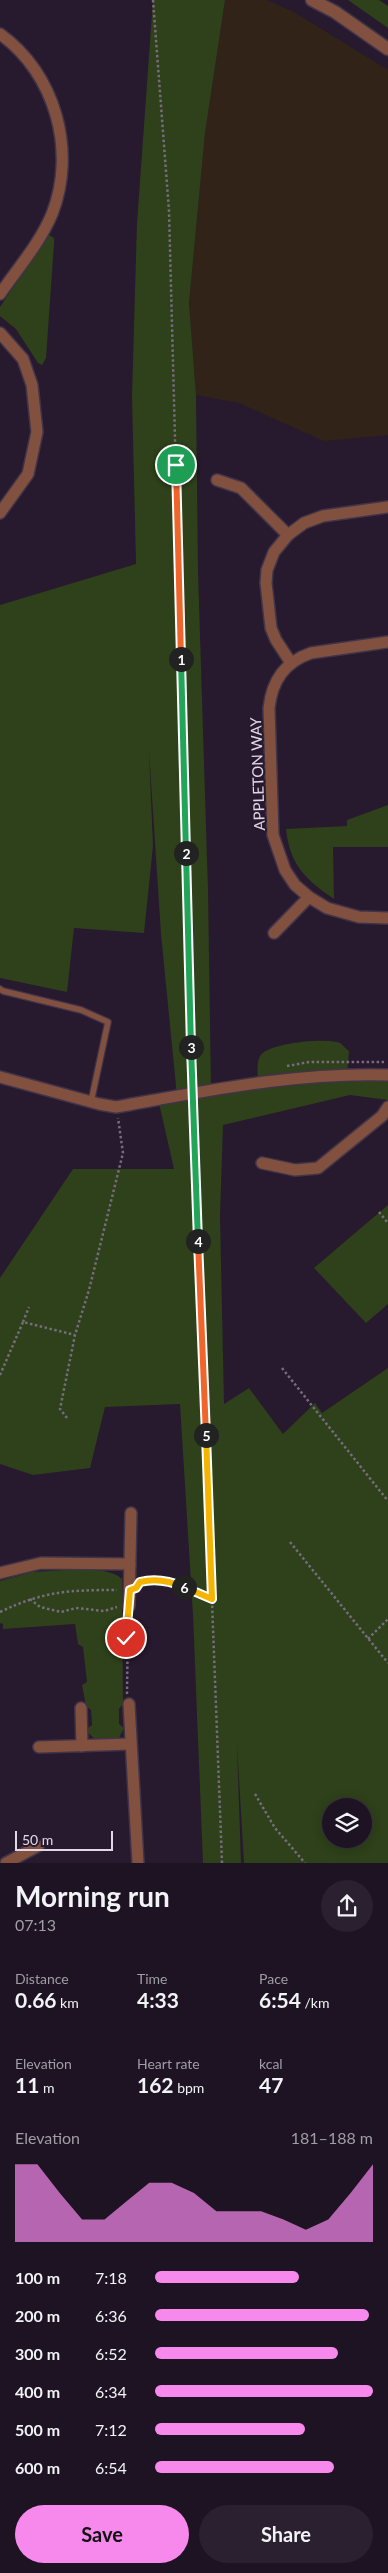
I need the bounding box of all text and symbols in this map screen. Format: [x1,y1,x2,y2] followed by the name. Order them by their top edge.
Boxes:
[155,444,197,486] pin
[162,451,190,479] icon: arrive
[168,646,194,672] pin: 1
[177,651,186,668] text: 1
[246,716,268,831] street label: APPLETON WAY
[174,840,198,866] pin: 2
[182,845,191,862] text: 2
[178,1034,204,1060] pin: 3
[187,1039,196,1056] text: 3
[186,1228,210,1254] pin: 4
[194,1233,203,1250] text: 4
[194,1422,218,1448] pin: 5
[202,1427,211,1444] text: 5
[172,1574,196,1600] pin: 6
[180,1579,189,1596] text: 6
[105,1617,147,1659] pin
[112,1624,140,1652] icon: check
[322,1798,372,1848] map controls
[322,1798,372,1848] button: layers
[15,1828,112,1851] scale bar
[22,1831,53,1848] text: 50 m
[15,1879,170,1913] text: Morning run
[321,1880,373,1932] button: share
[15,1915,56,1934] text: 07:13
[15,1970,69,1987] text: Distance
[137,1970,168,1987] text: Time
[259,1970,288,1987] text: Pace
[15,1987,57,2012] text: 0.66
[137,1987,179,2012] text: 4:33
[259,1987,301,2012] text: 6:54
[57,1994,79,2011] text: km
[301,1994,330,2011] text: /km
[15,2055,72,2072] text: Elevation
[137,2055,200,2072] text: Heart rate
[259,2055,283,2072] text: kcal
[15,2072,39,2097] text: 11
[137,2072,174,2097] text: 162
[259,2072,283,2097] text: 47
[39,2079,54,2096] text: m
[174,2079,204,2096] text: bpm
[15,2128,80,2147] text: Elevation
[291,2128,373,2147] text: 181–188 m
[15,2268,60,2287] text: 100 m
[95,2268,127,2287] text: 7:18
[15,2306,60,2325] text: 200 m
[95,2306,127,2325] text: 6:36
[15,2344,60,2363] text: 300 m
[95,2344,127,2363] text: 6:52
[15,2382,60,2401] text: 400 m
[95,2382,127,2401] text: 6:34
[15,2420,60,2439] text: 500 m
[95,2420,127,2439] text: 7:12
[15,2458,60,2477] text: 600 m
[95,2458,127,2477] text: 6:54
[15,2505,189,2563] button: Save
[199,2505,373,2563] button: Share

